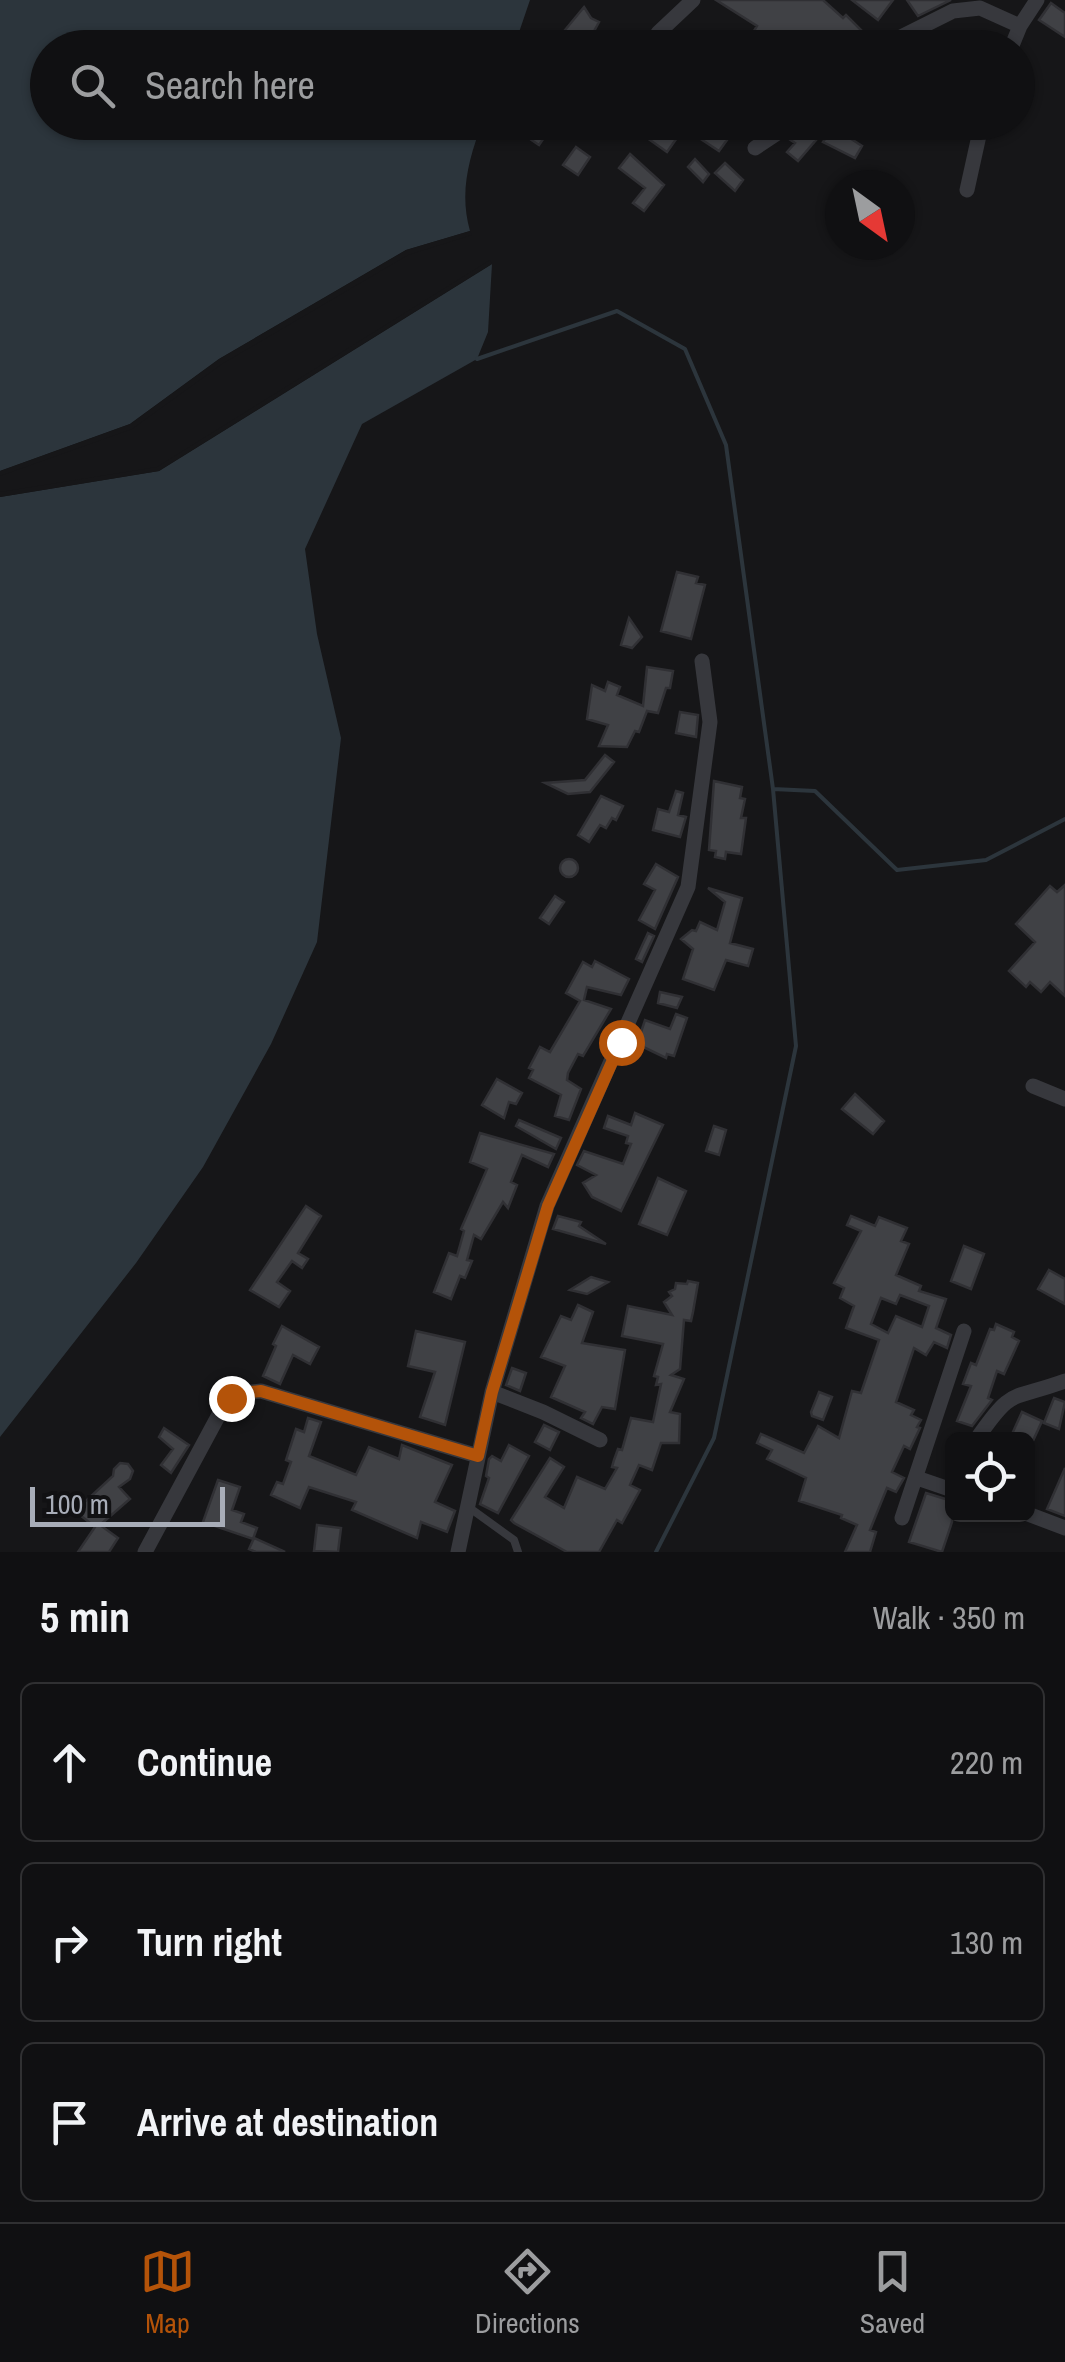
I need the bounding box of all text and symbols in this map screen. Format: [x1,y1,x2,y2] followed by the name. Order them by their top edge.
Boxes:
[30,30,1035,140] search box
[65,58,120,113] icon: search
[145,60,315,111] text: Search here
[825,170,915,260] north arrow
[599,1020,645,1066] route start
[209,1376,255,1422] route end
[945,1432,1035,1522] map controls
[945,1432,1035,1522] button: locate
[30,1482,225,1526] scale bar
[45,1485,109,1523] text: 100 m
[40,1589,130,1645] text: 5 min
[873,1596,1025,1639] text: Walk · 350 m
[42,1735,97,1790] icon: ahead
[137,1737,272,1788] text: Continue
[950,1741,1023,1784] text: 220 m
[42,1915,97,1970] icon: right
[137,1917,282,1968] text: Turn right
[950,1921,1023,1964] text: 130 m
[42,2095,97,2150] icon: arrive
[137,2097,438,2148] text: Arrive at destination
[140,2244,195,2342] tab: Map
[475,2244,580,2342] tab: Directions
[860,2244,925,2342] tab: Saved

